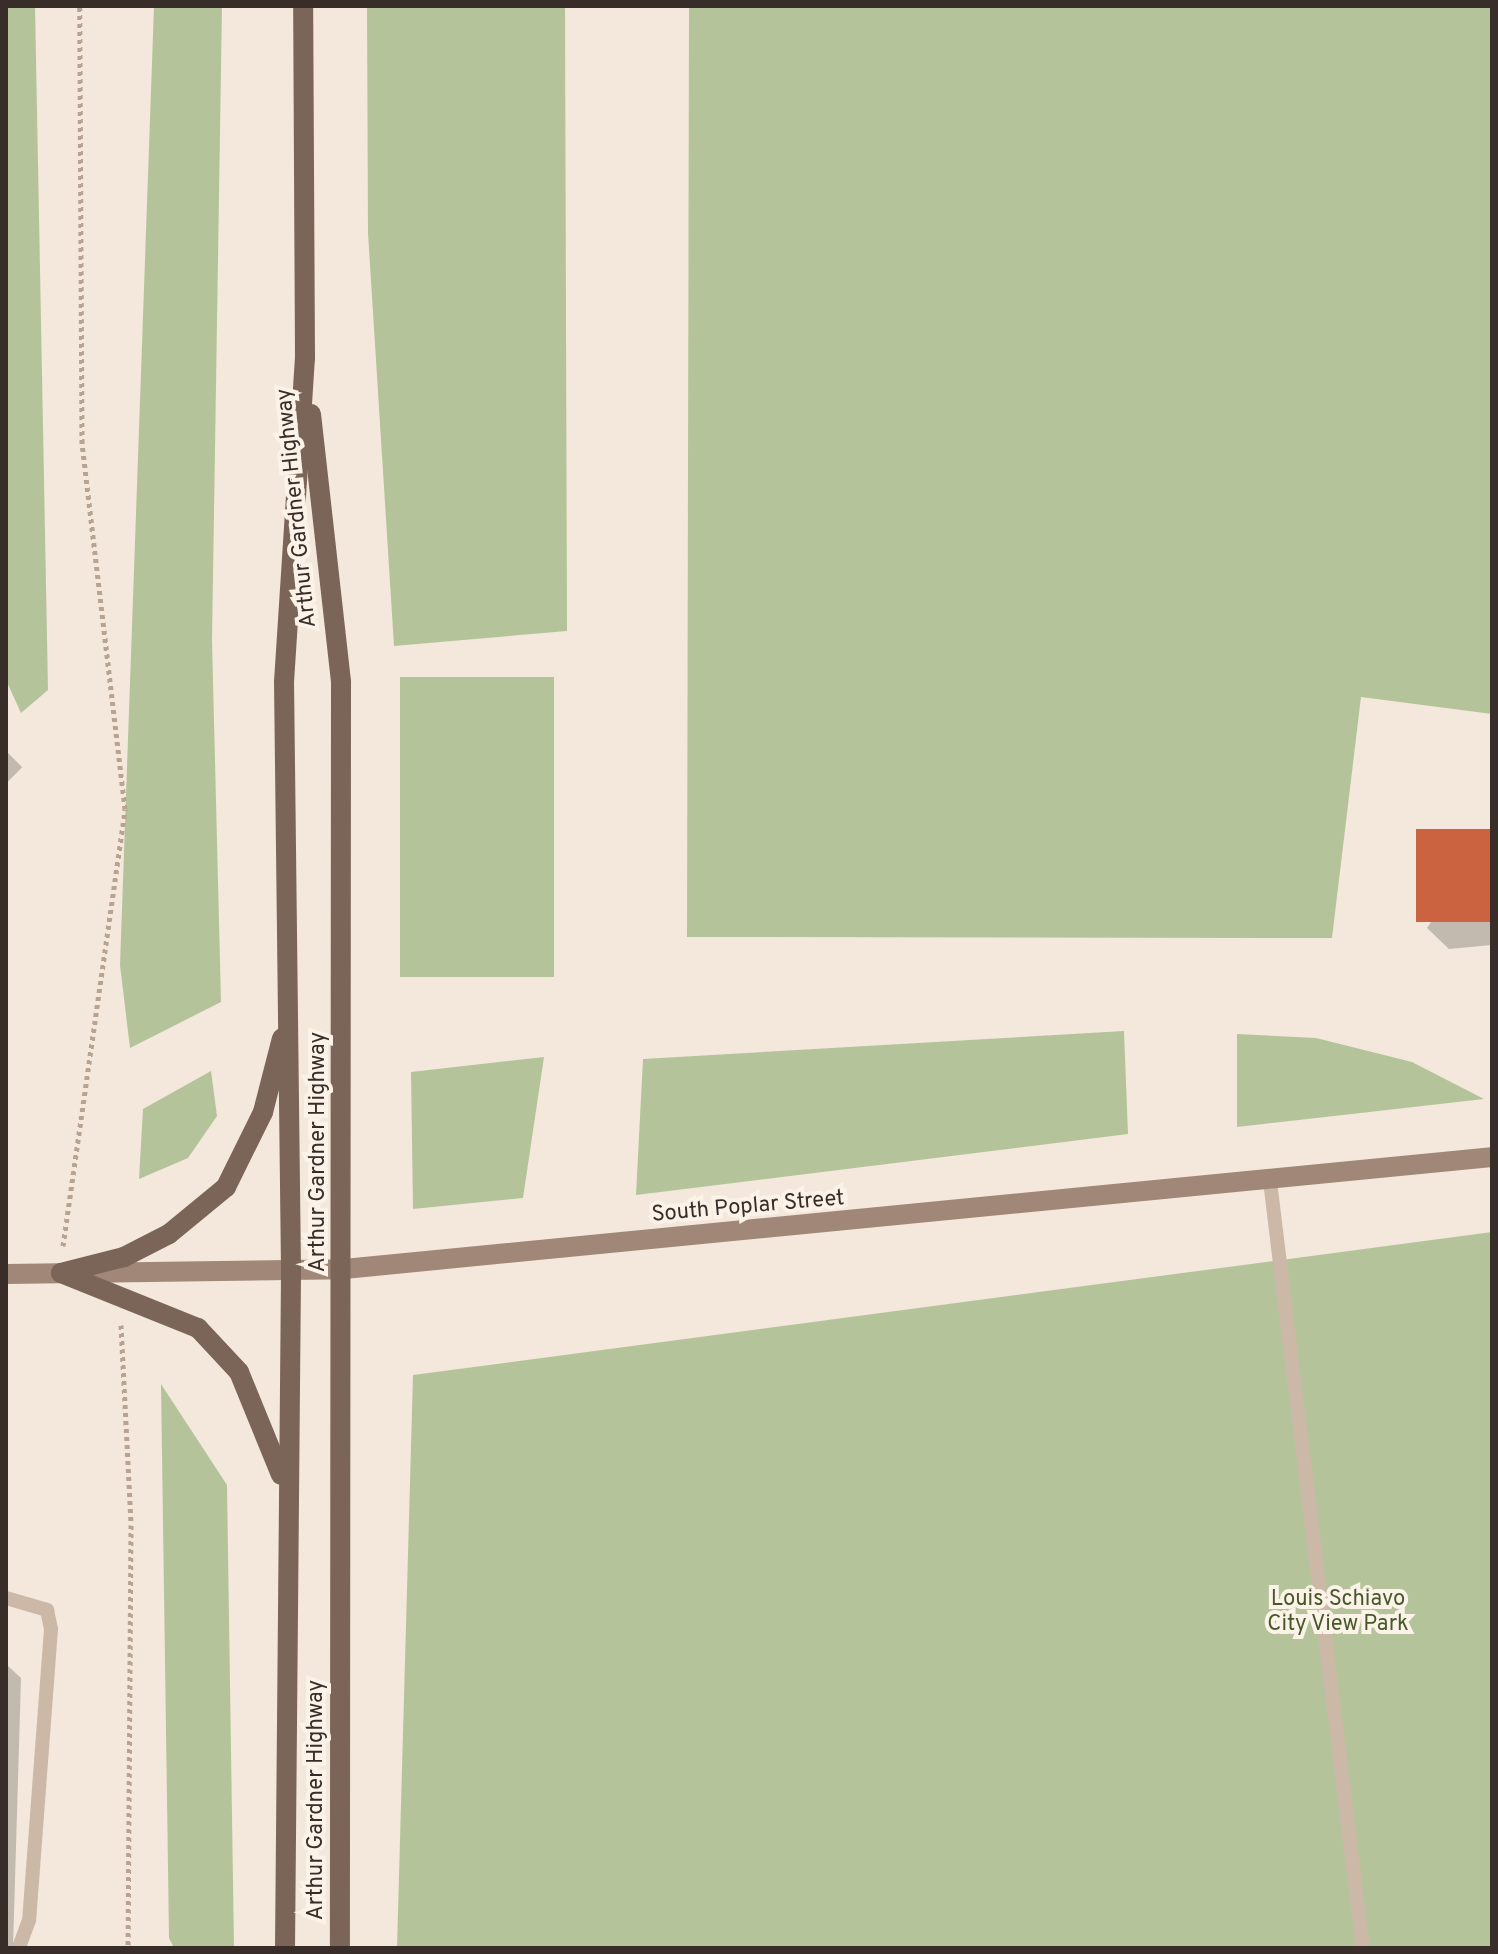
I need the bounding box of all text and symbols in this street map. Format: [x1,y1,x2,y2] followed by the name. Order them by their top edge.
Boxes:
[271,387,323,629] street label: Arthur Gardner Highway
[306,1032,332,1272] street label: Arthur Gardner Highway
[651,1185,845,1229] street label: South Poplar Street
[1267,1586,1409,1638] park label: Louis Schiavo City View Park
[304,1680,330,1920] street label: Arthur Gardner Highway

